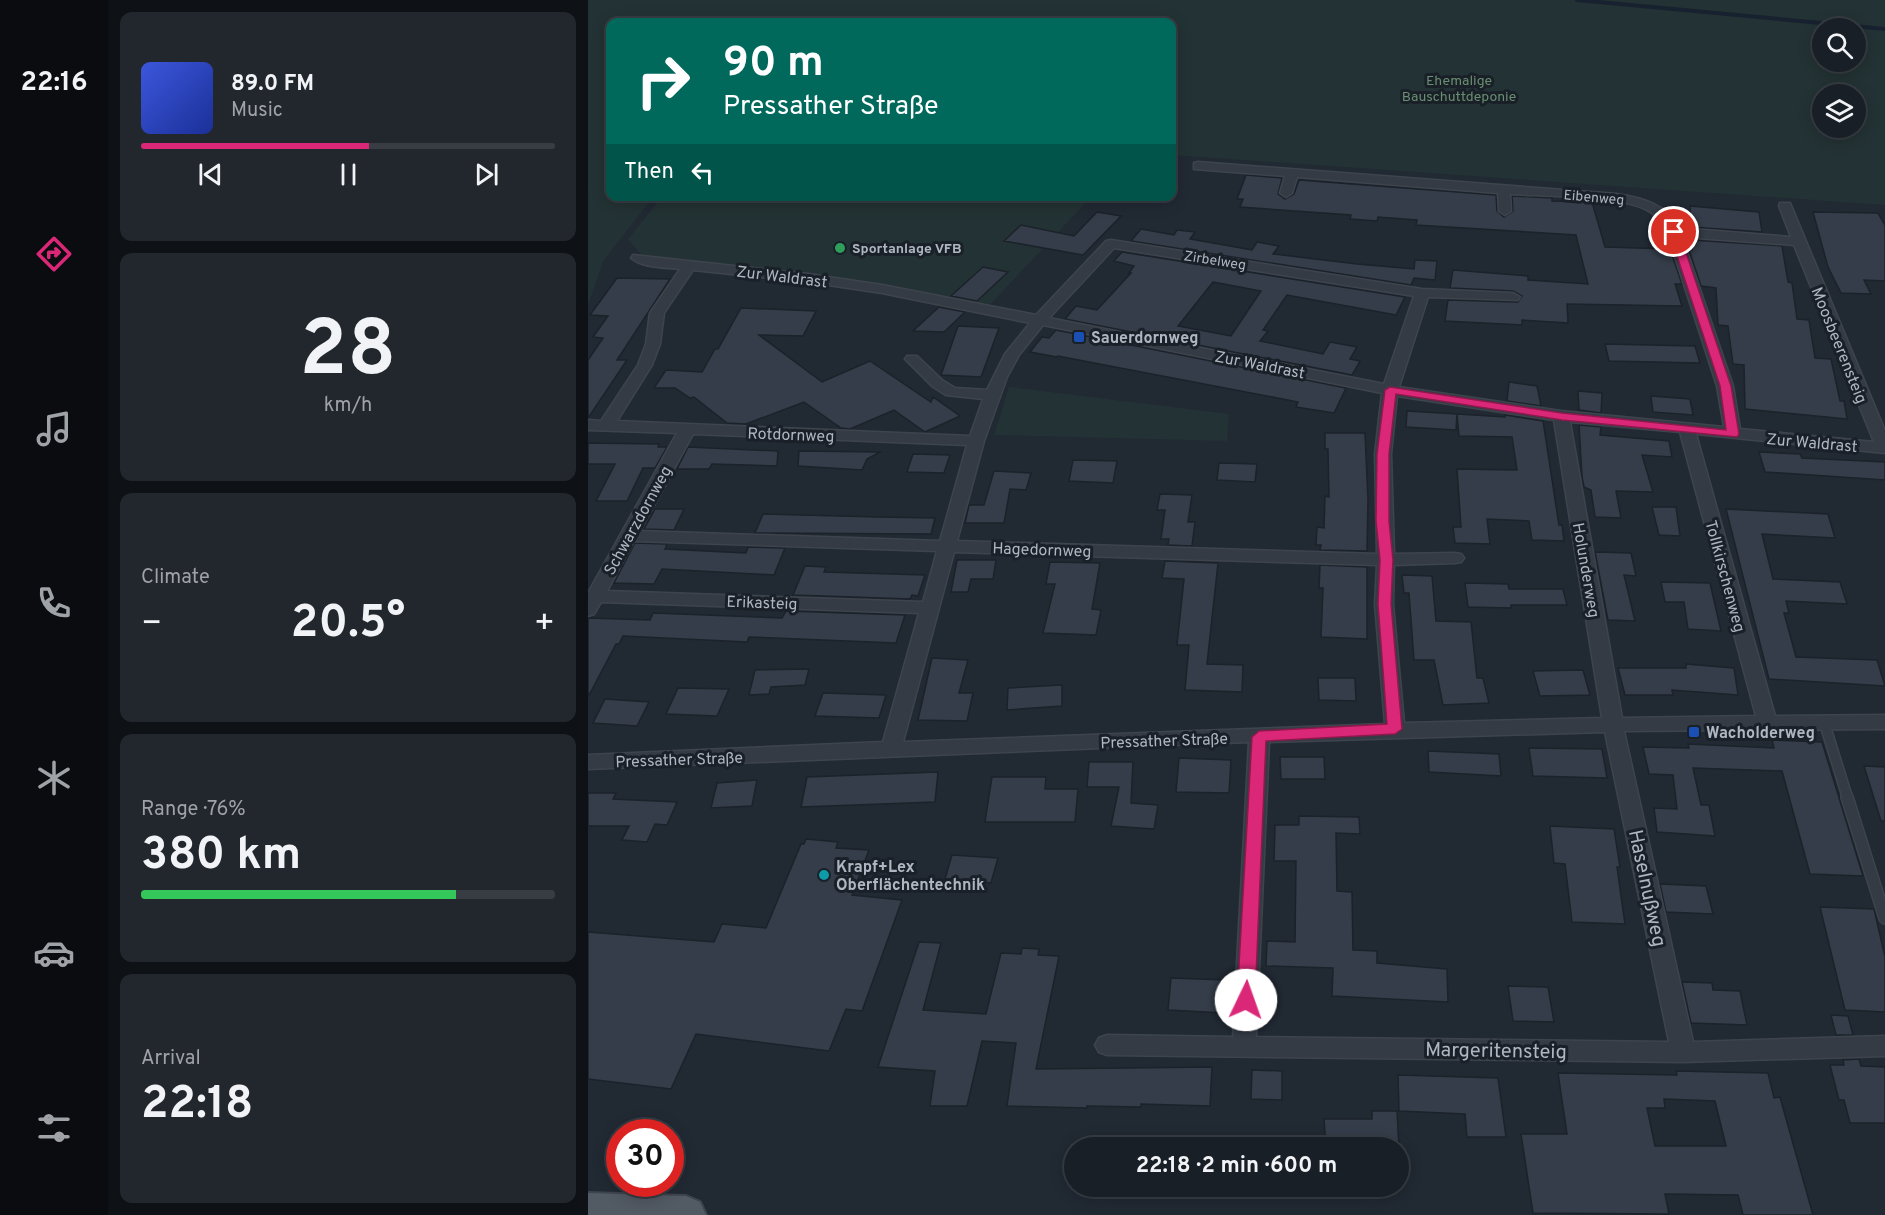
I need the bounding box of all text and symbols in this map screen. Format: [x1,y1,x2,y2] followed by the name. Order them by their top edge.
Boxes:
[1812,18,1866,138] map controls
[1812,18,1866,72] button: search
[723,38,824,91] text: 90 m
[624,42,702,120] icon: right
[21,66,87,100] text: 22:16
[231,71,314,98] text: 89.0 FM
[1402,73,1516,106] park label: Ehemalige Bauschuttdeponie
[1812,84,1866,138] button: layers
[723,90,939,124] text: Pressather Straße
[231,98,283,124] text: Music
[686,156,719,189] icon: left
[194,158,227,191] icon: previous
[332,158,365,191] icon: pause
[470,158,503,191] icon: next
[624,159,674,186] text: Then
[1563,187,1625,210] street label: Eibenweg
[1648,206,1699,257] pin
[1657,215,1690,248] icon: arrive
[33,233,75,275] icon: directions
[833,241,847,255] marker: Sportanlage VFB
[852,241,962,258] place label: Sportanlage VFB
[1182,248,1247,275] street label: Zirbelweg
[735,262,828,293] street label: Zur Waldrast
[1806,285,1871,407] street label: Moosbeerensteig
[300,304,396,403] text: 28
[1091,329,1199,349] place label: Sauerdornweg
[1072,330,1086,344] marker: Sauerdornweg
[1213,347,1306,385] street label: Zur Waldrast
[324,393,372,419] text: km/h
[33,408,75,450] icon: music
[747,424,835,448] street label: Rotdornweg
[1765,430,1858,458] street label: Zur Waldrast
[600,463,677,579] street label: Schwarzdornweg
[1699,518,1749,635] street label: Tollkirschenweg
[1567,521,1603,619] street label: Holunderweg
[992,539,1092,563] street label: Hagedornweg
[141,565,210,591] text: Climate
[33,582,75,624] icon: phone
[726,593,798,615] street label: Erikasteig
[291,596,405,653] text: 20.5°
[141,604,162,646] text: −
[534,604,555,646] text: +
[1706,724,1815,744] place label: Wacholderweg
[1687,725,1701,739] marker: Wacholderweg
[1100,730,1228,754] street label: Pressather Straße
[615,749,743,773] street label: Pressather Straße
[33,757,75,799] icon: climate
[141,797,246,823] text: Range · 76%
[1621,827,1671,949] street label: Haselnußweg
[141,828,301,885] text: 380 km
[836,858,985,896] place label: Krapf+Lex Oberflächentechnik
[817,868,831,882] marker: Krapf+Lex Oberflächentechnik
[33,932,75,974] icon: car
[1214,968,1278,1032] position arrow
[1425,1038,1567,1066] street label: Margeritensteig
[141,1046,201,1072] text: Arrival
[141,1077,253,1134] text: 22:18
[33,1107,75,1149] icon: filters
[606,1119,684,1197] speed limit sign: 30
[1136,1153,1337,1180] text: 22:18 · 2 min · 600 m

